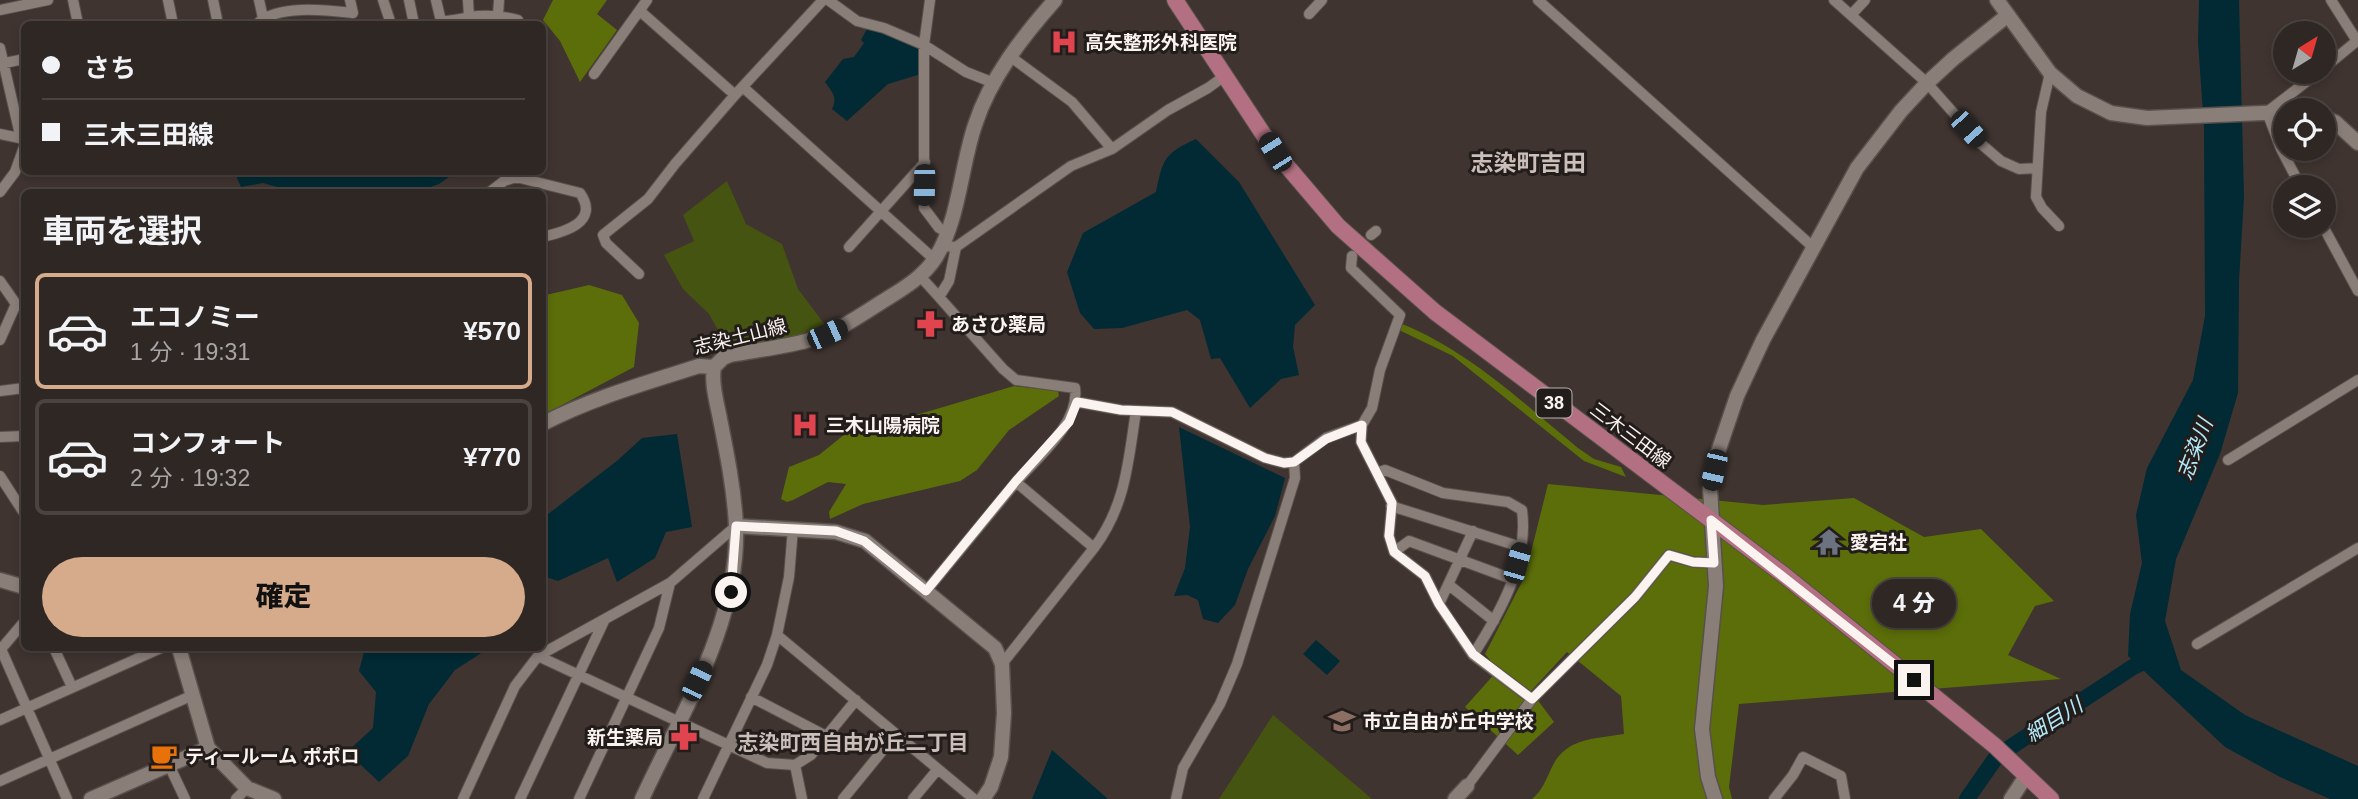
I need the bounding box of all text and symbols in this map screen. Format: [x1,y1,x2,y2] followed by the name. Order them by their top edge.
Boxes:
[2273,21,2336,84] north arrow
[2273,21,2336,238] map controls
[1049,27,1079,57] hospital icon: 高矢整形外科医院
[1085,32,1237,53] place label: 高矢整形外科医院
[84,53,136,83] text: さち
[2273,98,2336,161] button: locate
[1947,106,1990,152] car
[84,120,214,150] text: 三木三田線
[1255,129,1296,175] car
[1471,150,1586,176] district label: 志染町吉田
[914,164,935,206] car
[2273,175,2336,238] button: layers
[42,213,202,249] text: 車両を選択
[46,300,109,363] icon: car
[130,302,260,332] text: エコノミー
[915,309,945,339] pharmacy icon: あさひ薬局
[951,314,1046,335] place label: あさひ薬局
[691,315,789,358] street label: 志染土山線
[463,316,521,346] text: ¥570
[804,316,851,352] car
[130,339,250,365] text: 1 分 · 19:31
[1536,388,1572,418] road number: 38
[1586,398,1675,472] street label: 三木三田線
[790,410,820,440] hospital icon: 三木山陽病院
[2173,413,2217,482] water label: 志染川
[826,415,940,436] place label: 三木山陽病院
[46,426,109,489] icon: car
[130,428,285,458] text: コンフォート
[463,442,521,472] text: ¥770
[1700,447,1729,493] car
[130,465,250,491] text: 2 分 · 19:32
[1814,527,1844,557] temple icon: 愛宕社
[1850,532,1907,553] place label: 愛宕社
[1502,540,1533,586] car
[42,557,525,637] button: 確定
[715,576,747,608] route start
[1872,578,1956,628] callout: 4 分
[1893,590,1935,616] text: 4 分
[679,658,716,704] car
[1898,664,1930,696] route end
[2021,692,2088,746] water label: 細目川
[1327,706,1357,736] school or university icon: 市立自由が丘中学校
[1363,711,1534,732] place label: 市立自由が丘中学校
[669,722,699,752] pharmacy icon: 新生薬局
[587,727,663,748] place label: 新生薬局
[738,731,969,754] district label: 志染町西自由が丘二丁目
[149,741,179,771] cafe icon: ティールーム ポポロ
[185,746,360,767] place label: ティールーム ポポロ

